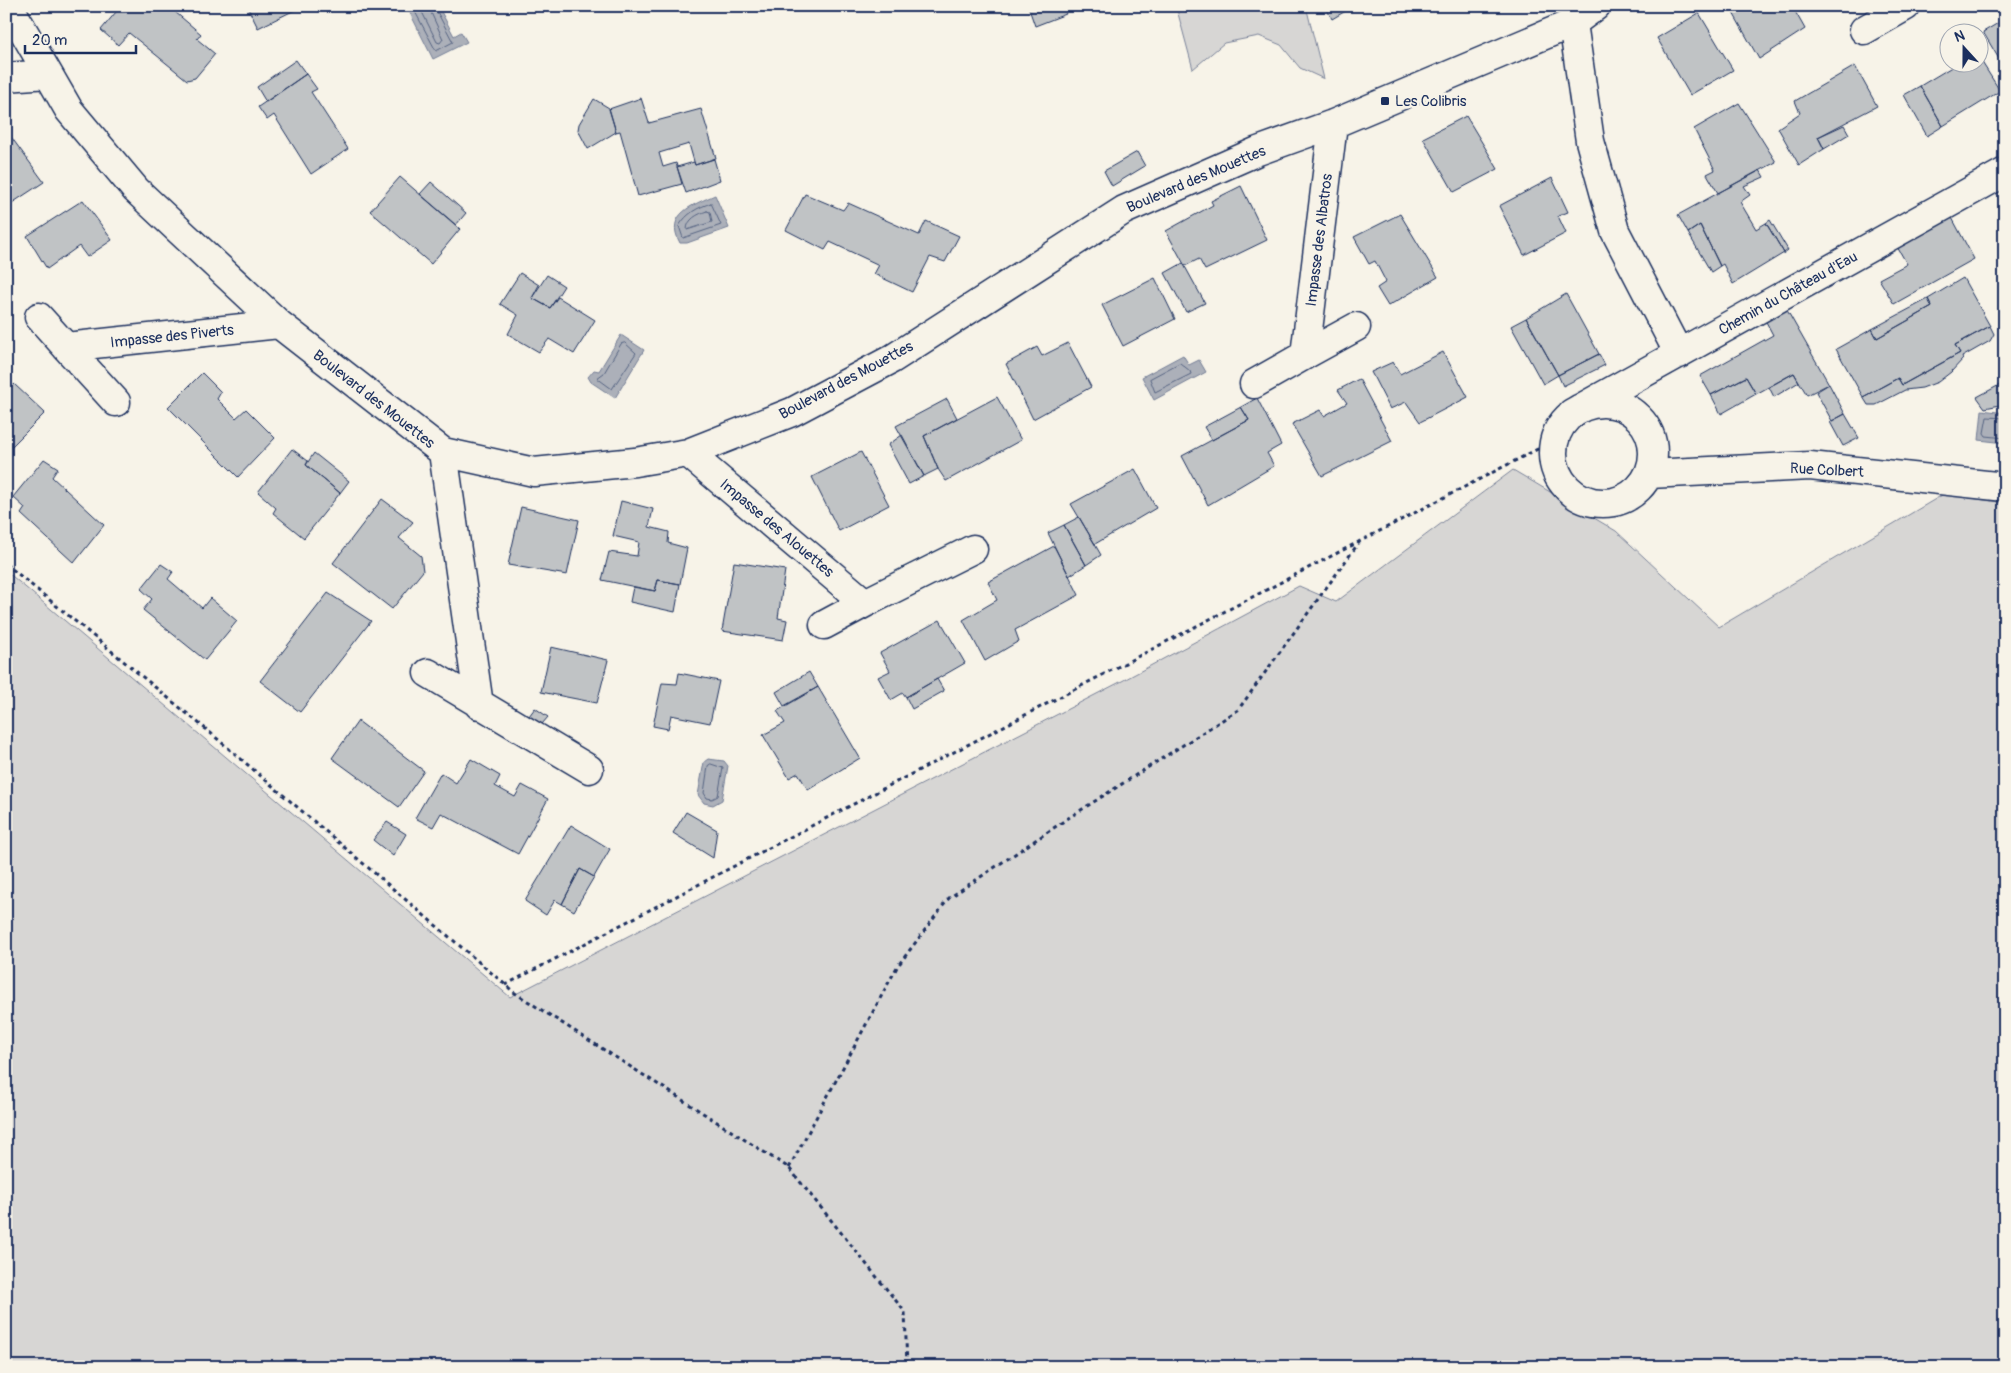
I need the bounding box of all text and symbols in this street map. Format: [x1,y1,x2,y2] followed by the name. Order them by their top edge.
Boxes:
[25,22,136,54] scale bar
[1938,22,1988,72] north arrow
[1952,27,1967,46] text: N
[32,31,67,50] text: 20 m
[1395,92,1467,111] place label: Les Colibris
[1379,95,1391,107] marker: Les Colibris
[1124,141,1269,217] street label: Boulevard des Mouettes
[1302,172,1337,308] street label: Impasse des Albatros
[1715,247,1861,340] street label: Chemin du Château d'Eau
[109,321,235,352] street label: Impasse des Piverts
[776,337,917,424] street label: Boulevard des Mouettes
[309,346,439,453] street label: Boulevard des Mouettes
[1790,459,1865,482] street label: Rue Colbert
[716,475,838,582] street label: Impasse des Alouettes

